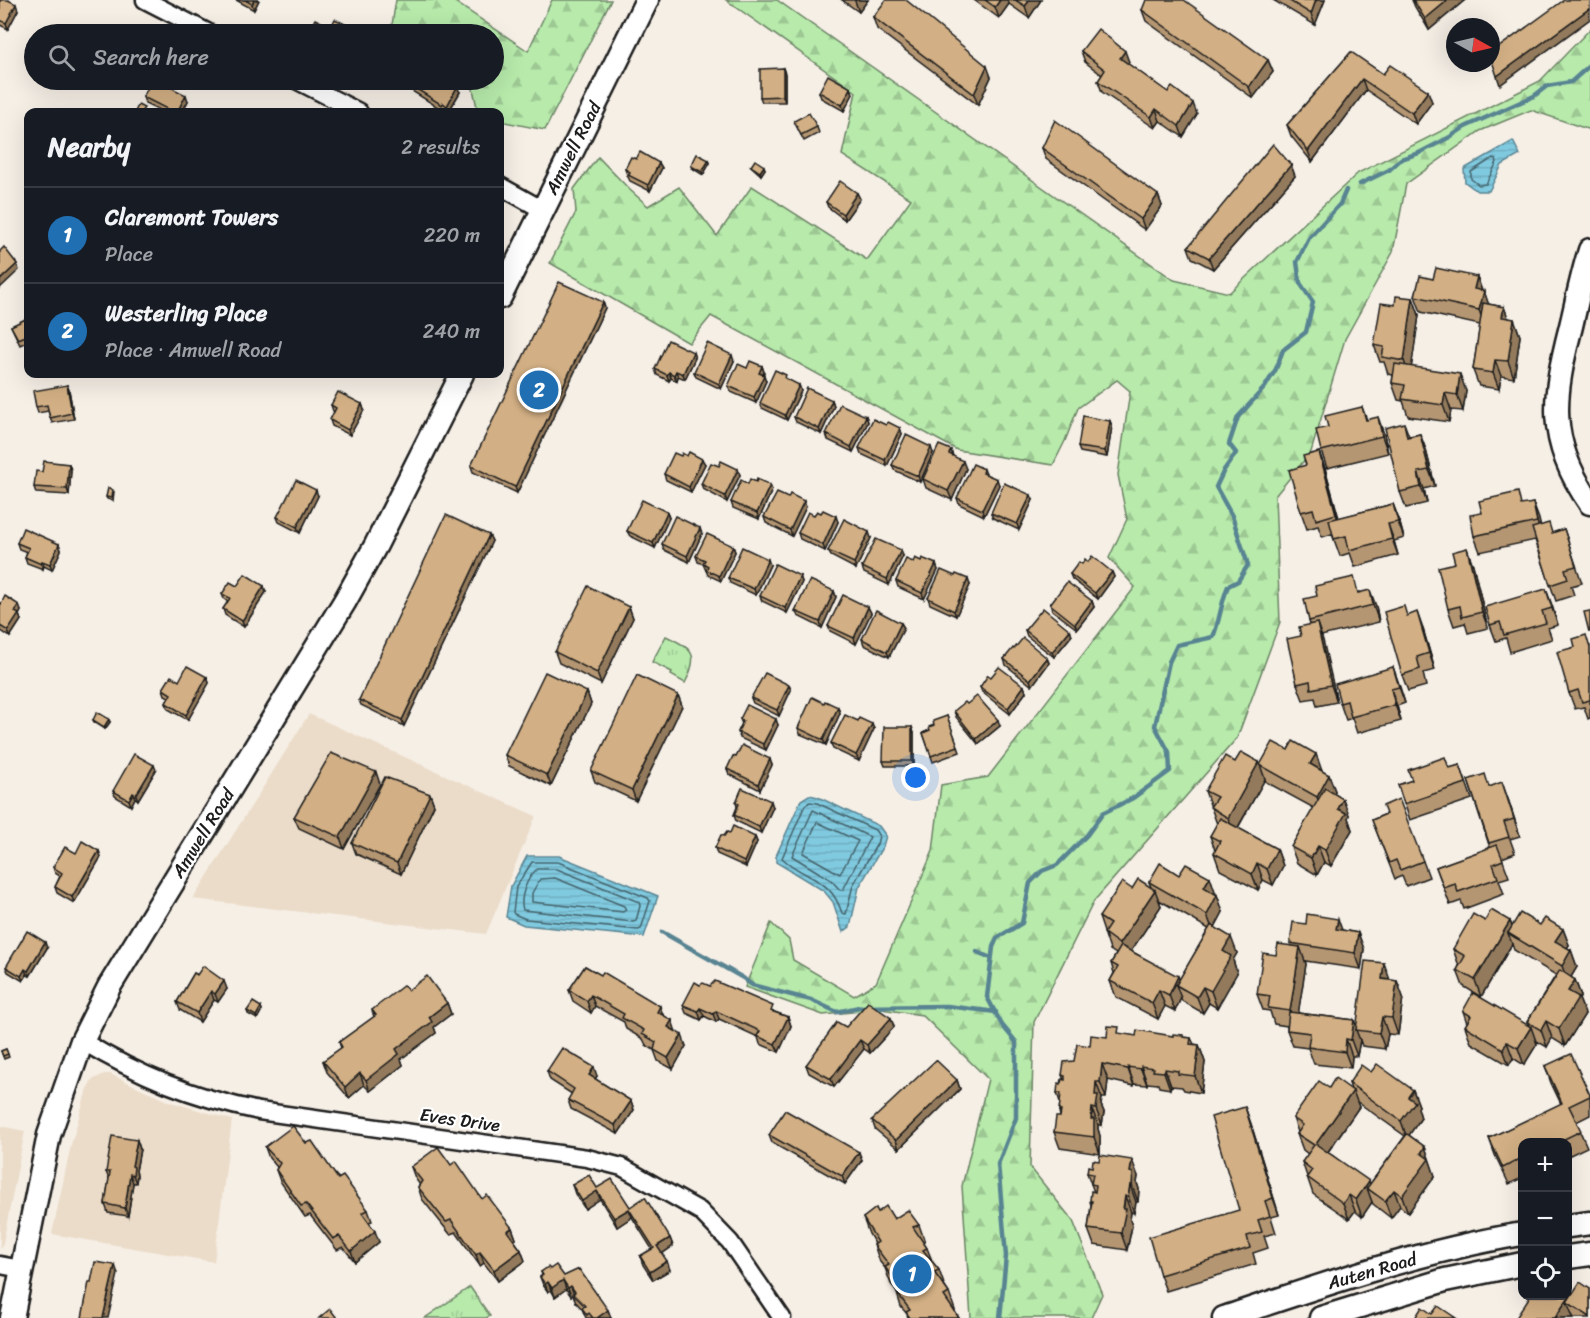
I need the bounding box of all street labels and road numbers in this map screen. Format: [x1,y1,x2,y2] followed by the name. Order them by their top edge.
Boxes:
[535,94,611,201] street label: Amwell Road
[162,780,244,885] street label: Amwell Road
[418,1099,503,1142] street label: Eves Drive
[1323,1243,1422,1299] street label: Auten Road

